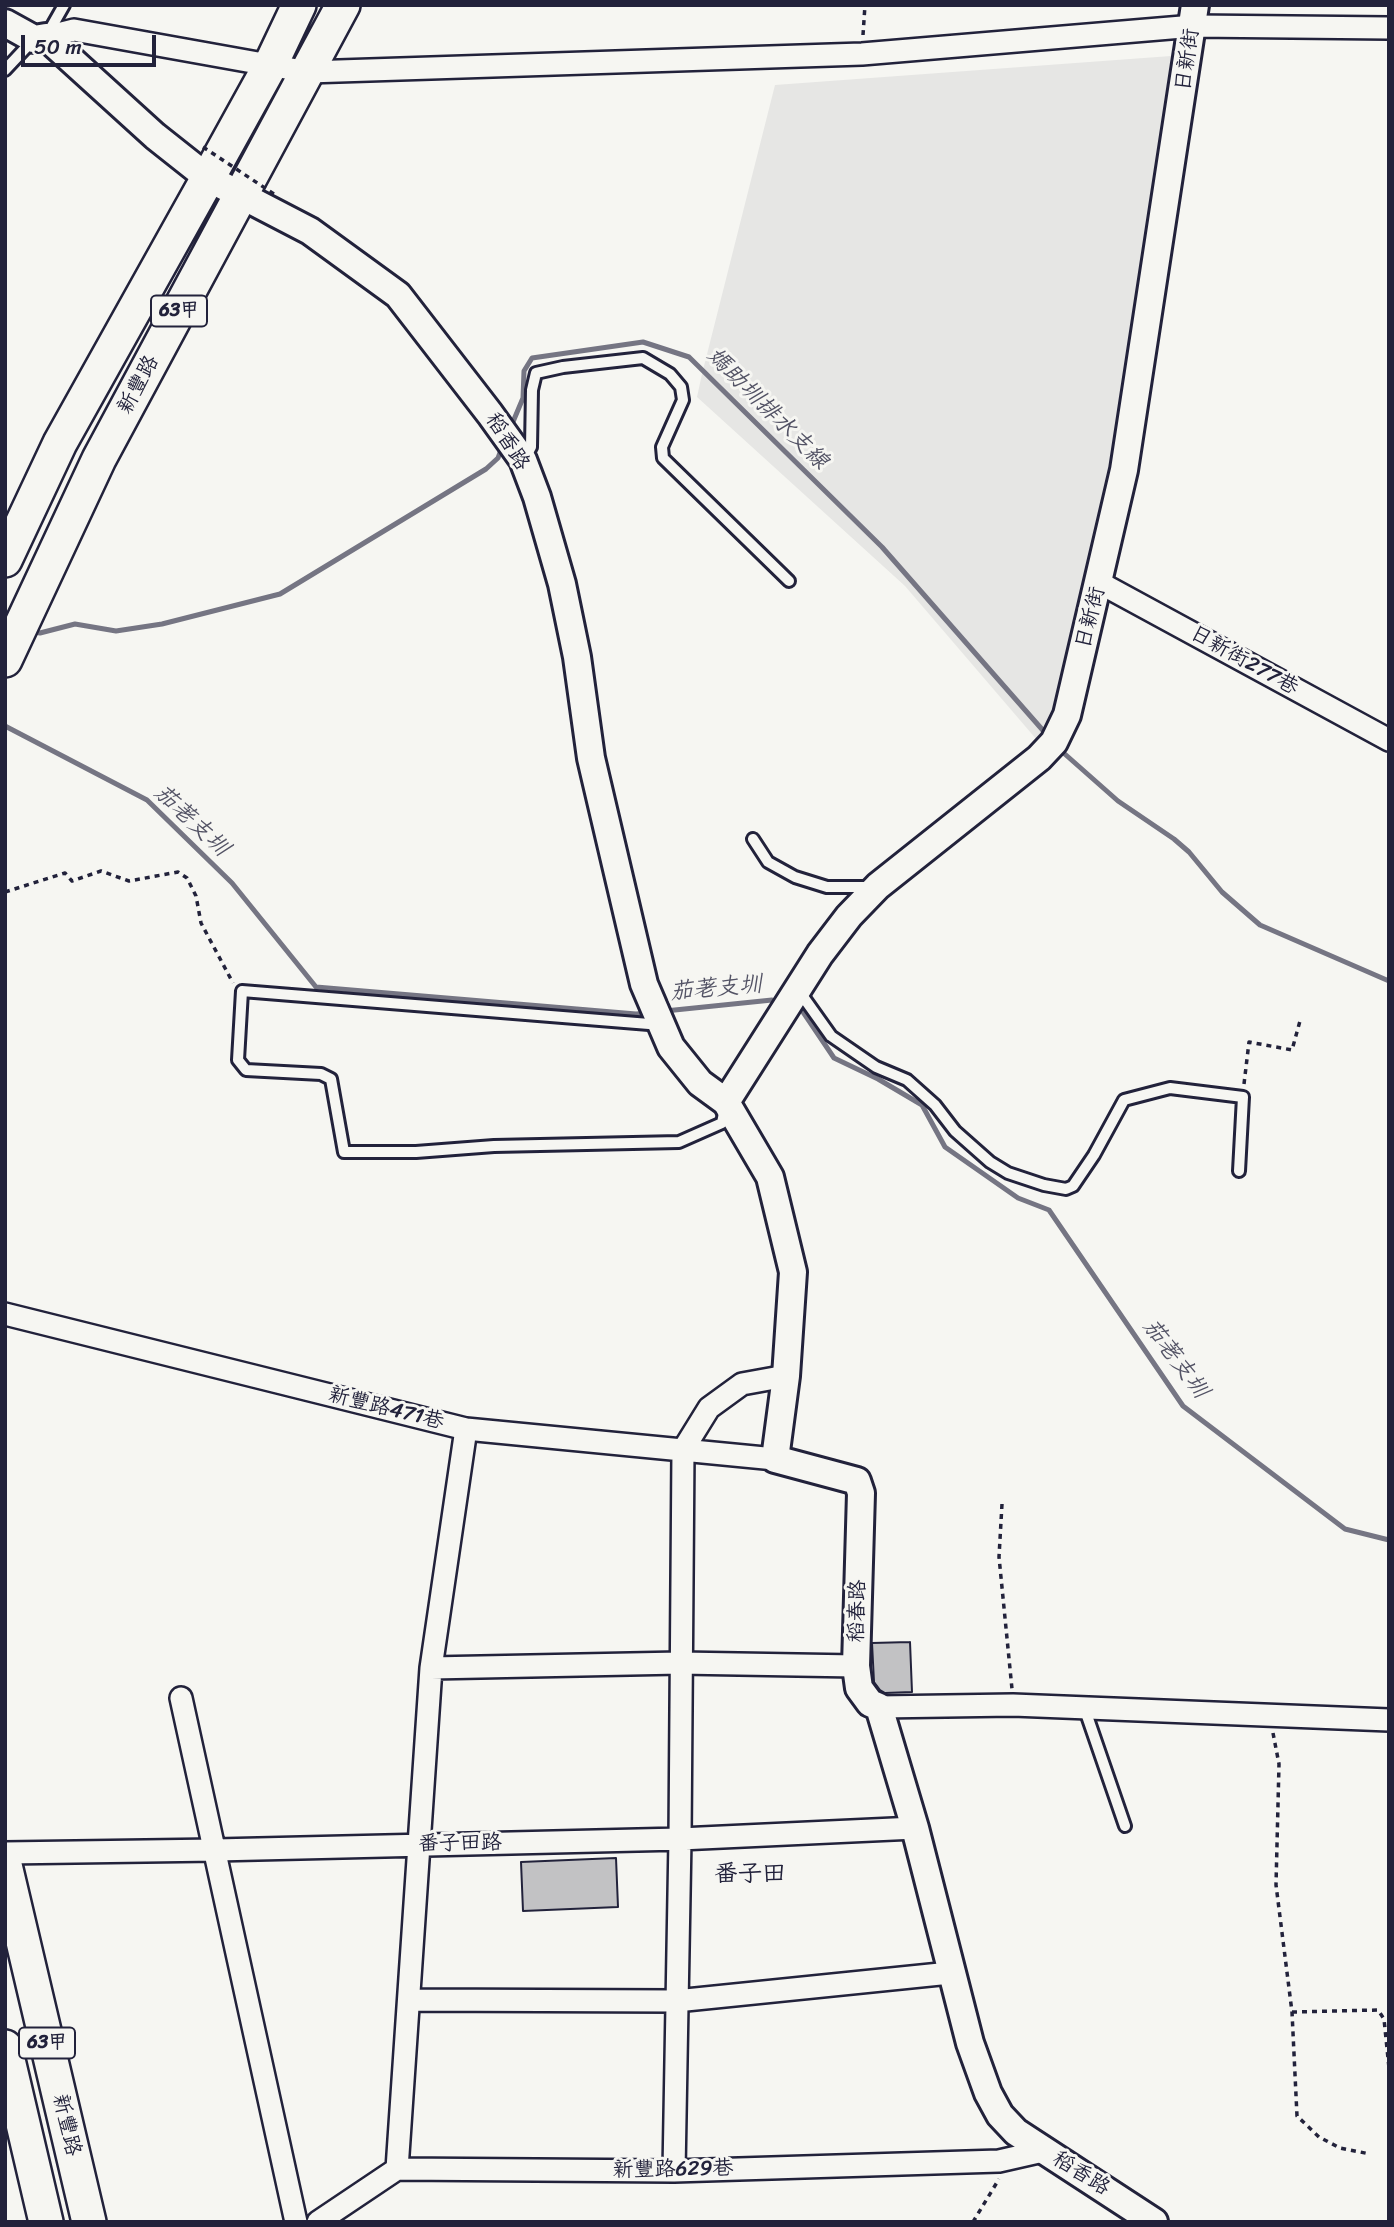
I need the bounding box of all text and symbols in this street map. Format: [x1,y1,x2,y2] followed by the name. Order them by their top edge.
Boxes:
[24,21,159,65] scale bar
[1171,27,1205,93] street label: 日新街
[34,28,82,66] text: 50 m
[151,296,207,326] road number: 63甲
[700,342,834,476] water label: 媽助圳排水支線
[113,351,165,419] street label: 新豐路
[480,409,534,475] street label: 稻香路
[1071,584,1111,652] street label: 日新街
[1185,621,1303,701] street label: 日新街277巷
[148,780,234,862] water label: 茄荖支圳
[669,971,763,1007] water label: 茄荖支圳
[1136,1314,1214,1404] water label: 茄荖支圳
[326,1382,446,1436] street label: 新豐路471巷
[844,1579,872,1643] street label: 稻春路
[418,1831,502,1857] street label: 番子田路
[714,1861,786,1889] district label: 番子田
[19,2027,75,2058] road number: 63甲
[47,2091,85,2159] street label: 新豐路
[1048,2147,1114,2201] street label: 稻香路
[612,2156,734,2184] street label: 新豐路629巷

